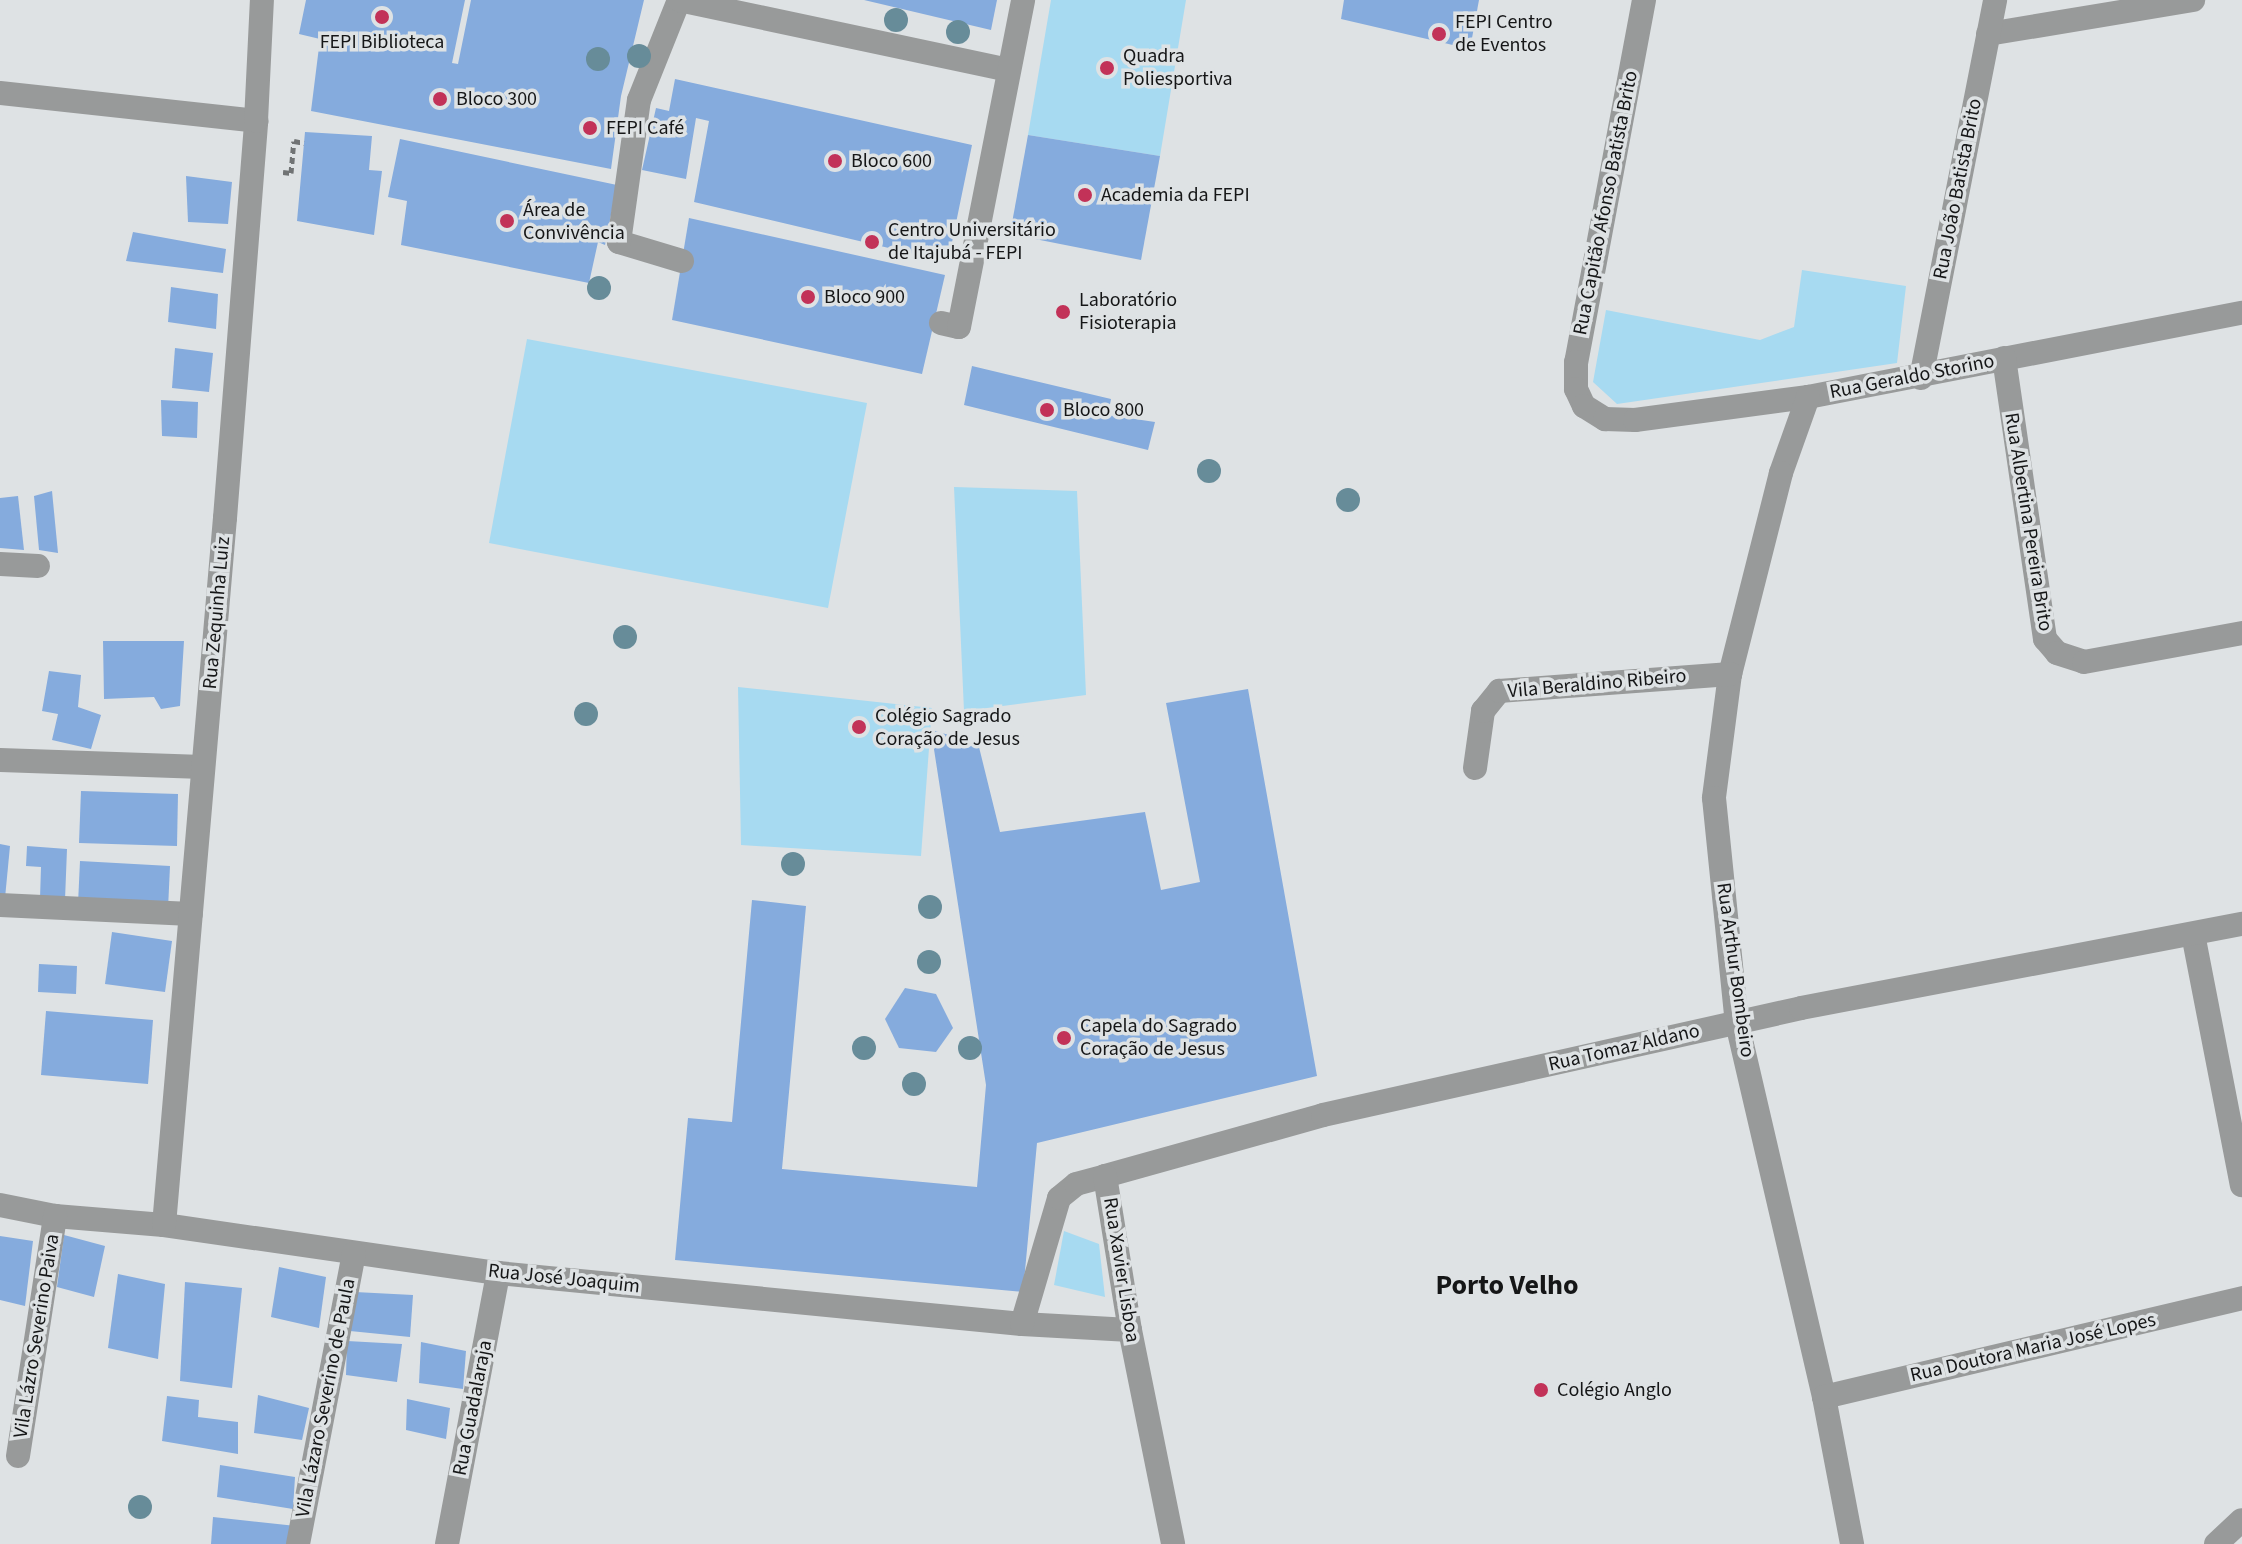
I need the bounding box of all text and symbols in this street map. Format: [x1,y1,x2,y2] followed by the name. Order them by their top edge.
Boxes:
[373,8,391,26] marker: FEPI Biblioteca
[1455,10,1553,57] place label: FEPI Centro de Eventos
[1430,25,1448,43] marker: FEPI Centro de Eventos
[320,30,444,54] place label: FEPI Biblioteca
[1123,44,1233,91] place label: Quadra Poliesportiva
[1098,59,1116,77] marker: Quadra Poliesportiva
[1569,69,1643,337] street label: Rua Capitão Afonso Batista Brito
[456,87,537,111] place label: Bloco 300
[431,90,449,108] marker: Bloco 300
[1929,96,1987,282] street label: Rua João Batista Brito
[606,116,684,140] place label: FEPI Café
[581,119,599,137] marker: FEPI Café
[851,149,932,173] place label: Bloco 600
[826,152,844,170] marker: Bloco 600
[1101,183,1250,207] place label: Academia da FEPI
[1076,186,1094,204] marker: Academia da FEPI
[523,198,625,245] place label: Área de Convivência
[498,212,516,230] marker: Área de Convivência
[888,218,1056,265] place label: Centro Universitário de Itajubá - FEPI
[863,233,881,251] marker: Centro Universitário de Itajubá - FEPI
[824,285,905,309] place label: Bloco 900
[799,288,817,306] marker: Bloco 900
[1079,288,1177,335] place label: Laboratório Fisioterapia
[1054,303,1072,321] marker: Laboratório Fisioterapia
[1828,349,1996,405] street label: Rua Geraldo Storino
[1063,398,1144,422] place label: Bloco 800
[1038,401,1056,419] marker: Bloco 800
[1999,411,2057,633] street label: Rua Albertina Pereira Brito
[198,536,236,690] street label: Rua Zequinha Luiz
[1507,664,1687,704] street label: Vila Beraldino Ribeiro
[875,704,1020,751] place label: Colégio Sagrado Coração de Jesus
[850,718,868,736] marker: Colégio Sagrado Coração de Jesus
[1711,881,1759,1059] street label: Rua Arthur Bombeiro
[1080,1014,1237,1061] place label: Capela do Sagrado Coração de Jesus
[1546,1019,1702,1077] street label: Rua Tomaz Aldano
[1055,1029,1073,1047] marker: Capela do Sagrado Coração de Jesus
[1098,1196,1144,1344] street label: Rua Xavier Lisboa
[9,1232,65,1440] street label: Vila Lázro Severino Paiva
[487,1259,641,1299] street label: Rua José Joaquim
[1435,1268,1579,1302] district label: Porto Velho
[291,1276,361,1520] street label: Vila Lázaro Severino de Paula
[1908,1308,2158,1388] street label: Rua Doutora Maria José Lopes
[448,1338,498,1478] street label: Rua Guadalaraja
[1557,1378,1672,1402] place label: Colégio Anglo
[1532,1381,1550,1399] marker: Colégio Anglo

